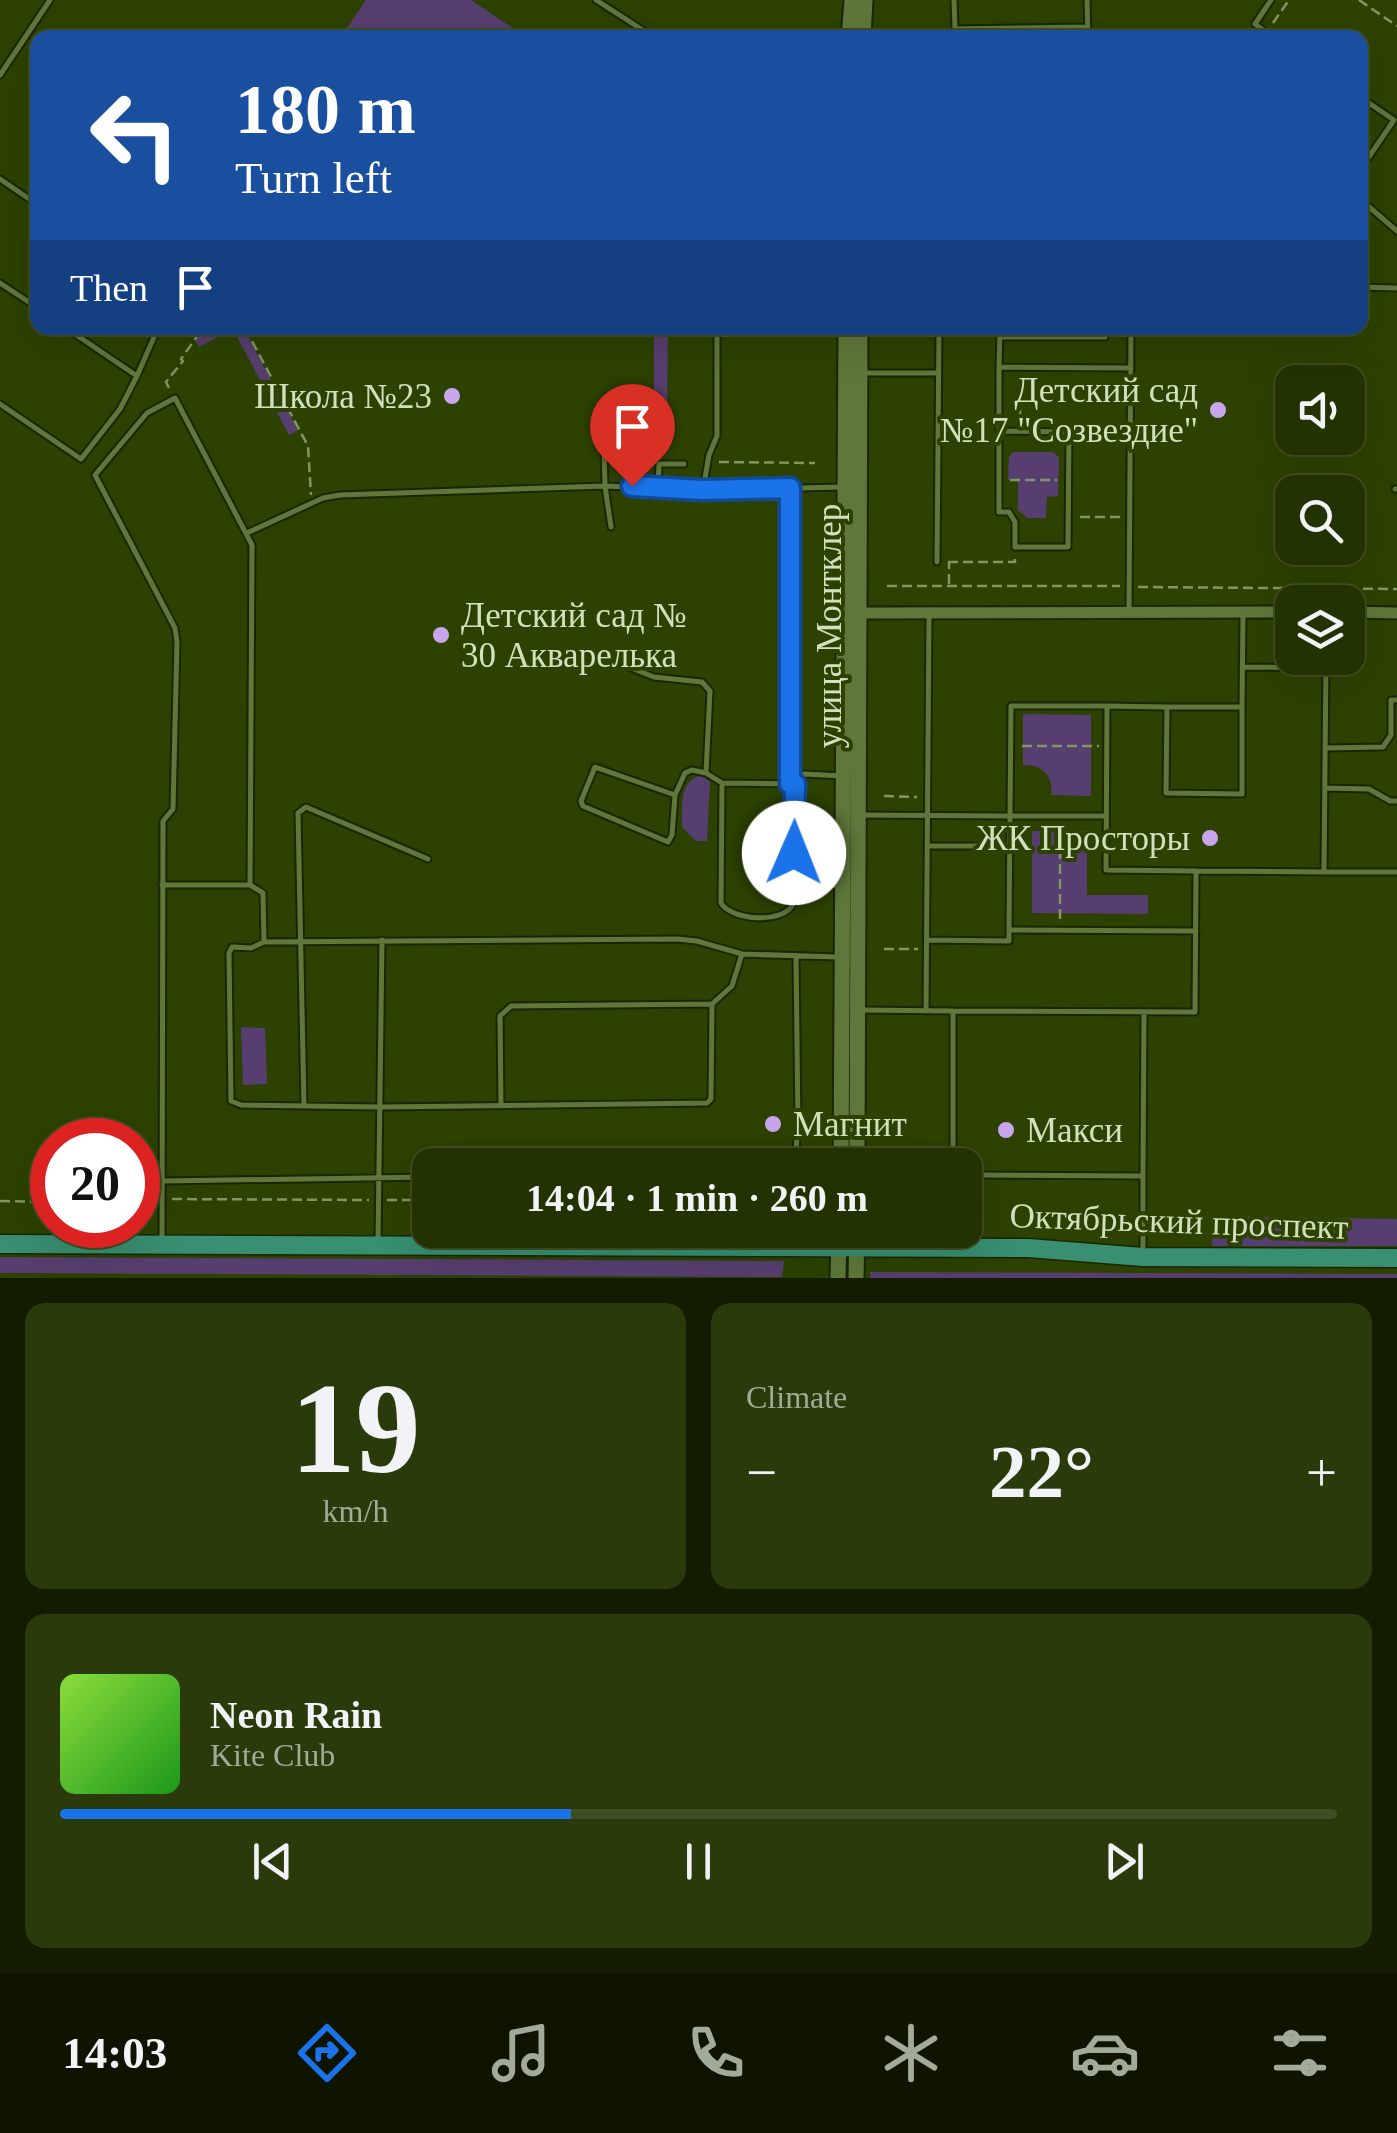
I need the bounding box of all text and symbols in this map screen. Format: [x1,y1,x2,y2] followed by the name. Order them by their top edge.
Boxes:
[70,70,200,200] icon: left
[235,71,416,148] text: 180 m
[235,153,392,203] text: Turn left
[168,260,223,315] icon: arrive
[70,267,148,309] text: Then
[1275,365,1365,675] map controls
[1275,365,1365,455] button: sound
[940,371,1198,450] place label: Детский сад №17 "Созвездие"
[254,377,432,416] place label: Школа №23
[590,384,675,487] pin
[441,385,463,407] marker: Школа №23
[605,399,660,454] icon: arrive
[1207,399,1229,421] marker: Детский сад №17 "Созвездие"
[1275,475,1365,565] button: search
[810,504,849,748] street label: улица Монтклер
[1275,585,1365,675] button: layers
[461,596,687,675] place label: Детский сад № 30 Акварелька
[430,624,452,646] marker: Детский сад № 30 Акварелька
[742,801,846,905] position arrow
[977,819,1190,858] place label: ЖК Просторы
[1199,827,1221,849] marker: ЖК Просторы
[793,1105,907,1144] place label: Магнит
[1026,1111,1123,1150] place label: Макси
[762,1113,784,1135] marker: Магнит
[30,1118,160,1248] speed limit sign: 20
[995,1119,1017,1141] marker: Макси
[526,1177,868,1219] text: 14:04 · 1 min · 260 m
[1009,1196,1349,1247] street label: Октябрьский проспект
[291,1356,421,1500] text: 19
[746,1379,847,1415] text: Climate
[989,1430,1094,1513] text: 22°
[746,1442,777,1503] text: −
[1306,1442,1337,1503] text: +
[323,1493,388,1529] text: km/h
[210,1694,382,1736] text: Neon Rain
[210,1737,335,1773] text: Kite Club
[245,1834,300,1889] icon: previous
[671,1834,726,1889] icon: pause
[1097,1834,1152,1889] icon: next
[292,2018,362,2088] icon: directions
[486,2018,556,2088] icon: music
[681,2018,751,2088] icon: phone
[876,2018,946,2088] icon: climate
[1070,2018,1140,2088] icon: car
[1265,2018,1335,2088] icon: filters
[62,2028,167,2078] text: 14:03

